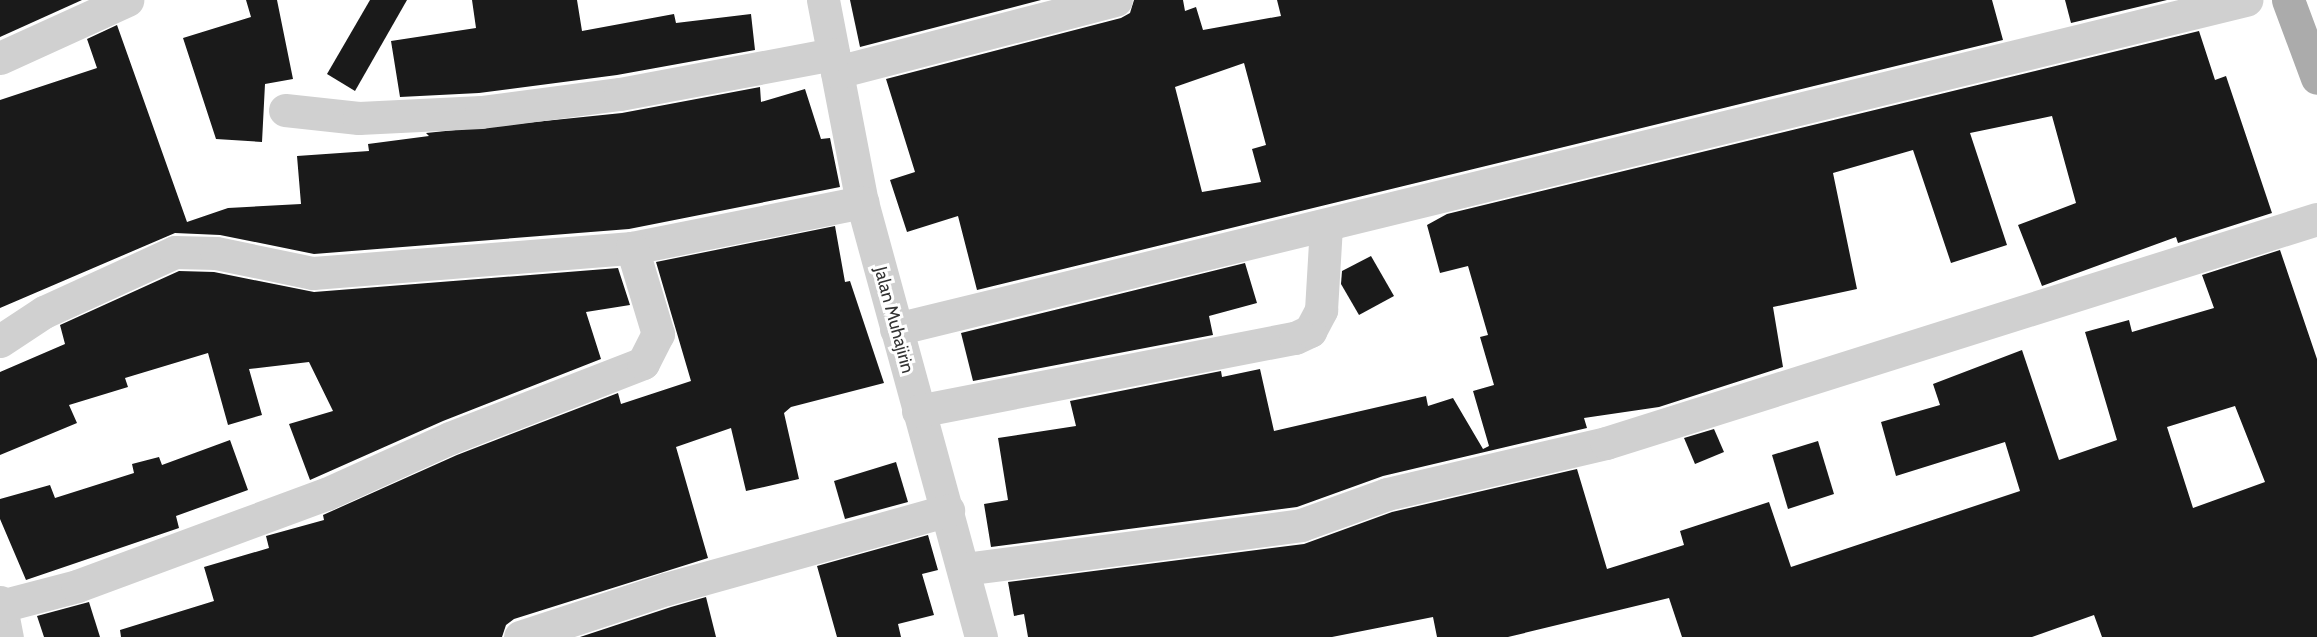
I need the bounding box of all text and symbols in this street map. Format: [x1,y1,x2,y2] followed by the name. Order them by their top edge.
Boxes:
[869,264,919,376] street label: Jalan Muhajirin

